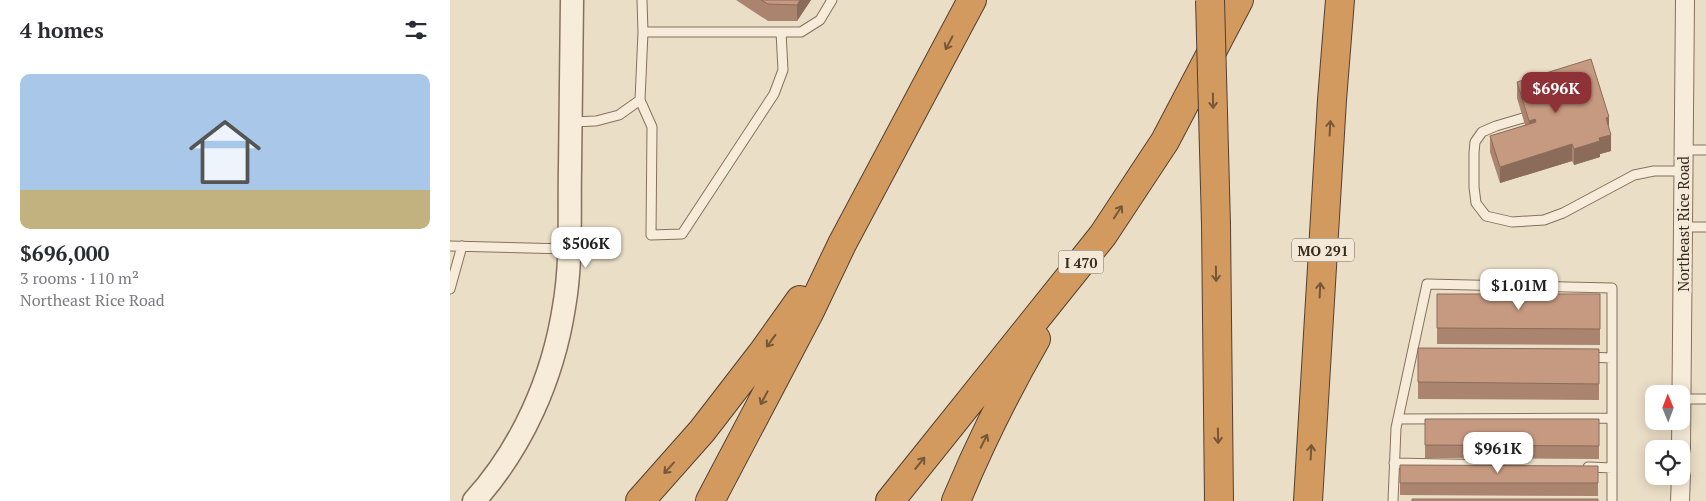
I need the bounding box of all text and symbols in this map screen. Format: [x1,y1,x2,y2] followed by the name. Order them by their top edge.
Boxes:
[20,16,104,44] text: 4 homes
[402,16,430,44] icon: filters
[944,35,953,50] one-way arrow
[1521,72,1591,114] pin: $696K
[1532,77,1580,99] text: $696K
[1208,93,1217,109] one-way arrow
[180,107,270,197] icon: home
[1325,120,1335,136] one-way arrow
[1673,156,1693,292] street label: Northeast Rice Road
[1113,205,1123,219] one-way arrow
[551,226,621,269] pin: $506K
[562,232,610,254] text: $506K
[1292,238,1354,262] road number: MO 291
[20,239,109,267] text: $696,000
[1058,250,1104,274] road number: I 470
[1212,266,1221,282] one-way arrow
[20,267,139,289] text: 3 rooms · 110 m²
[1478,268,1560,311] pin: $1.01M
[1491,274,1547,296] text: $1.01M
[1316,282,1325,298] one-way arrow
[20,289,165,311] text: Northeast Rice Road
[766,334,776,348] one-way arrow
[1645,385,1690,430] north arrow
[1645,385,1690,485] map controls
[759,390,768,405] one-way arrow
[1213,428,1223,444] one-way arrow
[1463,432,1533,474] pin: $961K
[979,434,989,449] one-way arrow
[1474,437,1522,459] text: $961K
[1645,440,1690,485] button: locate
[1306,445,1315,461] one-way arrow
[915,457,926,470] one-way arrow
[664,461,675,474] one-way arrow

